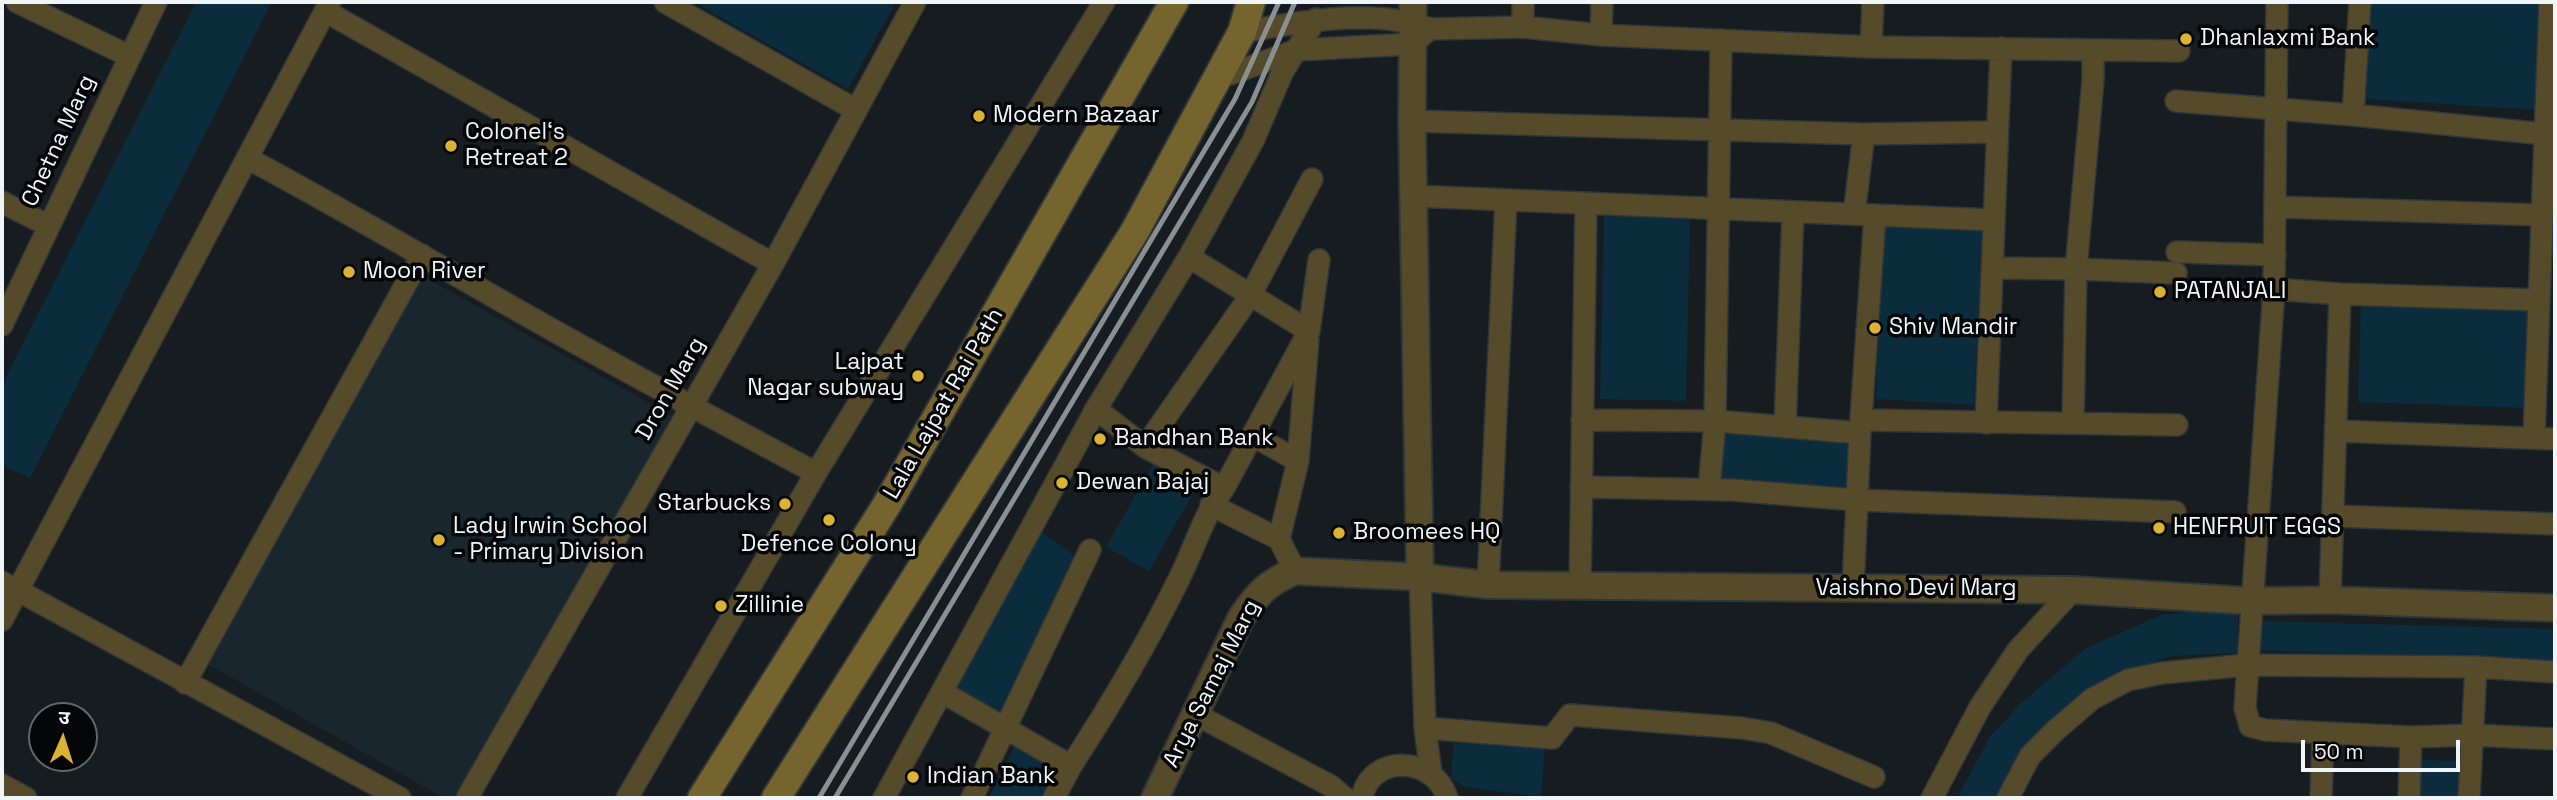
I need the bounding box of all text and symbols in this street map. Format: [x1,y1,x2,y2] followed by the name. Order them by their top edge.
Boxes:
[2200,25,2375,53] place label: Dhanlaxmi Bank
[2178,31,2194,47] marker: Dhanlaxmi Bank
[16,71,102,211] street label: Chetna Marg
[993,102,1160,130] place label: Modern Bazaar
[971,108,987,124] marker: Modern Bazaar
[465,119,568,173] place label: Colonel‘s Retreat 2
[443,138,459,154] marker: Colonel‘s Retreat 2
[363,258,486,286] place label: Moon River
[341,264,357,280] marker: Moon River
[2174,278,2286,306] place label: PATANJALI
[2152,284,2168,300] marker: PATANJALI
[878,304,1010,504] street label: Lala Lajpat Rai Path
[1889,314,2017,342] place label: Shiv Mandir
[1867,320,1883,336] marker: Shiv Mandir
[631,333,711,445] street label: Dron Marg
[747,349,904,403] place label: Lajpat Nagar subway
[910,368,926,384] marker: Lajpat Nagar subway
[1114,425,1274,453] place label: Bandhan Bank
[1092,431,1108,447] marker: Bandhan Bank
[1076,469,1209,497] place label: Dewan Bajaj
[1054,475,1070,491] marker: Dewan Bajaj
[658,490,771,518] place label: Starbucks
[777,496,793,512] marker: Starbucks
[821,512,837,528] marker: Defence Colony
[453,513,648,567] place label: Lady Irwin School - Primary Division
[2173,514,2341,542] place label: HENFRUIT EGGS
[1353,519,1500,547] place label: Broomees HQ
[2151,520,2167,536] marker: HENFRUIT EGGS
[1331,525,1347,541] marker: Broomees HQ
[741,531,917,559] place label: Defence Colony
[431,532,447,548] marker: Lady Irwin School - Primary Division
[1815,575,2017,603] street label: Vaishno Devi Marg
[735,592,804,620] place label: Zillinie
[1158,596,1266,772] street label: Arya Samaj Marg
[713,598,729,614] marker: Zillinie
[28,702,98,772] north arrow
[58,705,70,730] text: उ
[2305,726,2464,770] scale bar
[2314,738,2364,765] text: 50 m
[927,763,1055,791] place label: Indian Bank
[905,769,921,785] marker: Indian Bank

